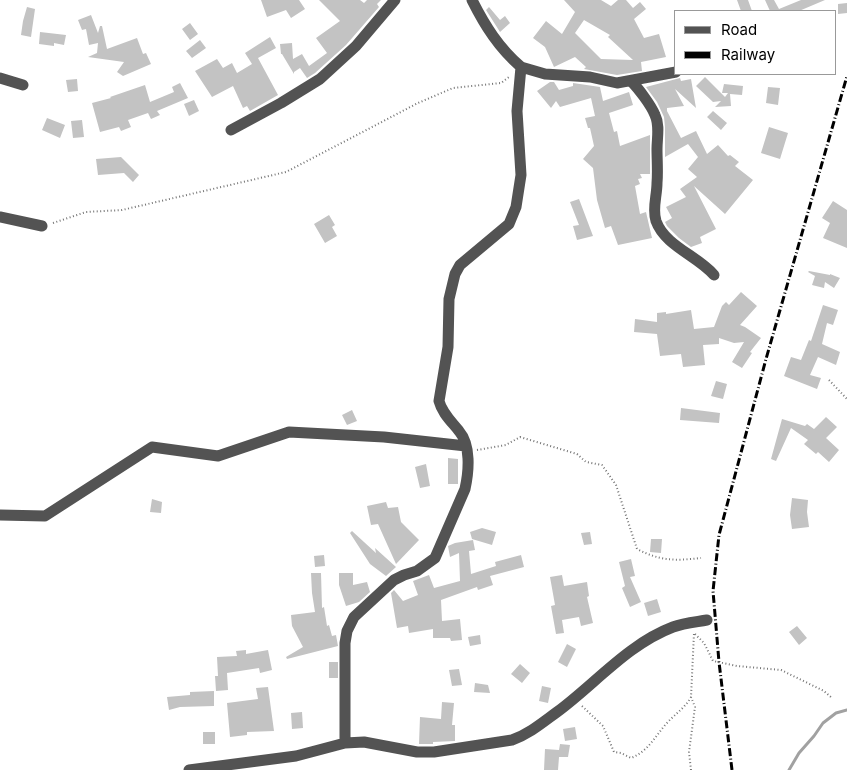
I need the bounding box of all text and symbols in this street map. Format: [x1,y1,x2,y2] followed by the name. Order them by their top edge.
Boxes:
[674,10,837,75] legend
[721,20,757,39] text: Road
[721,45,775,64] text: Railway

